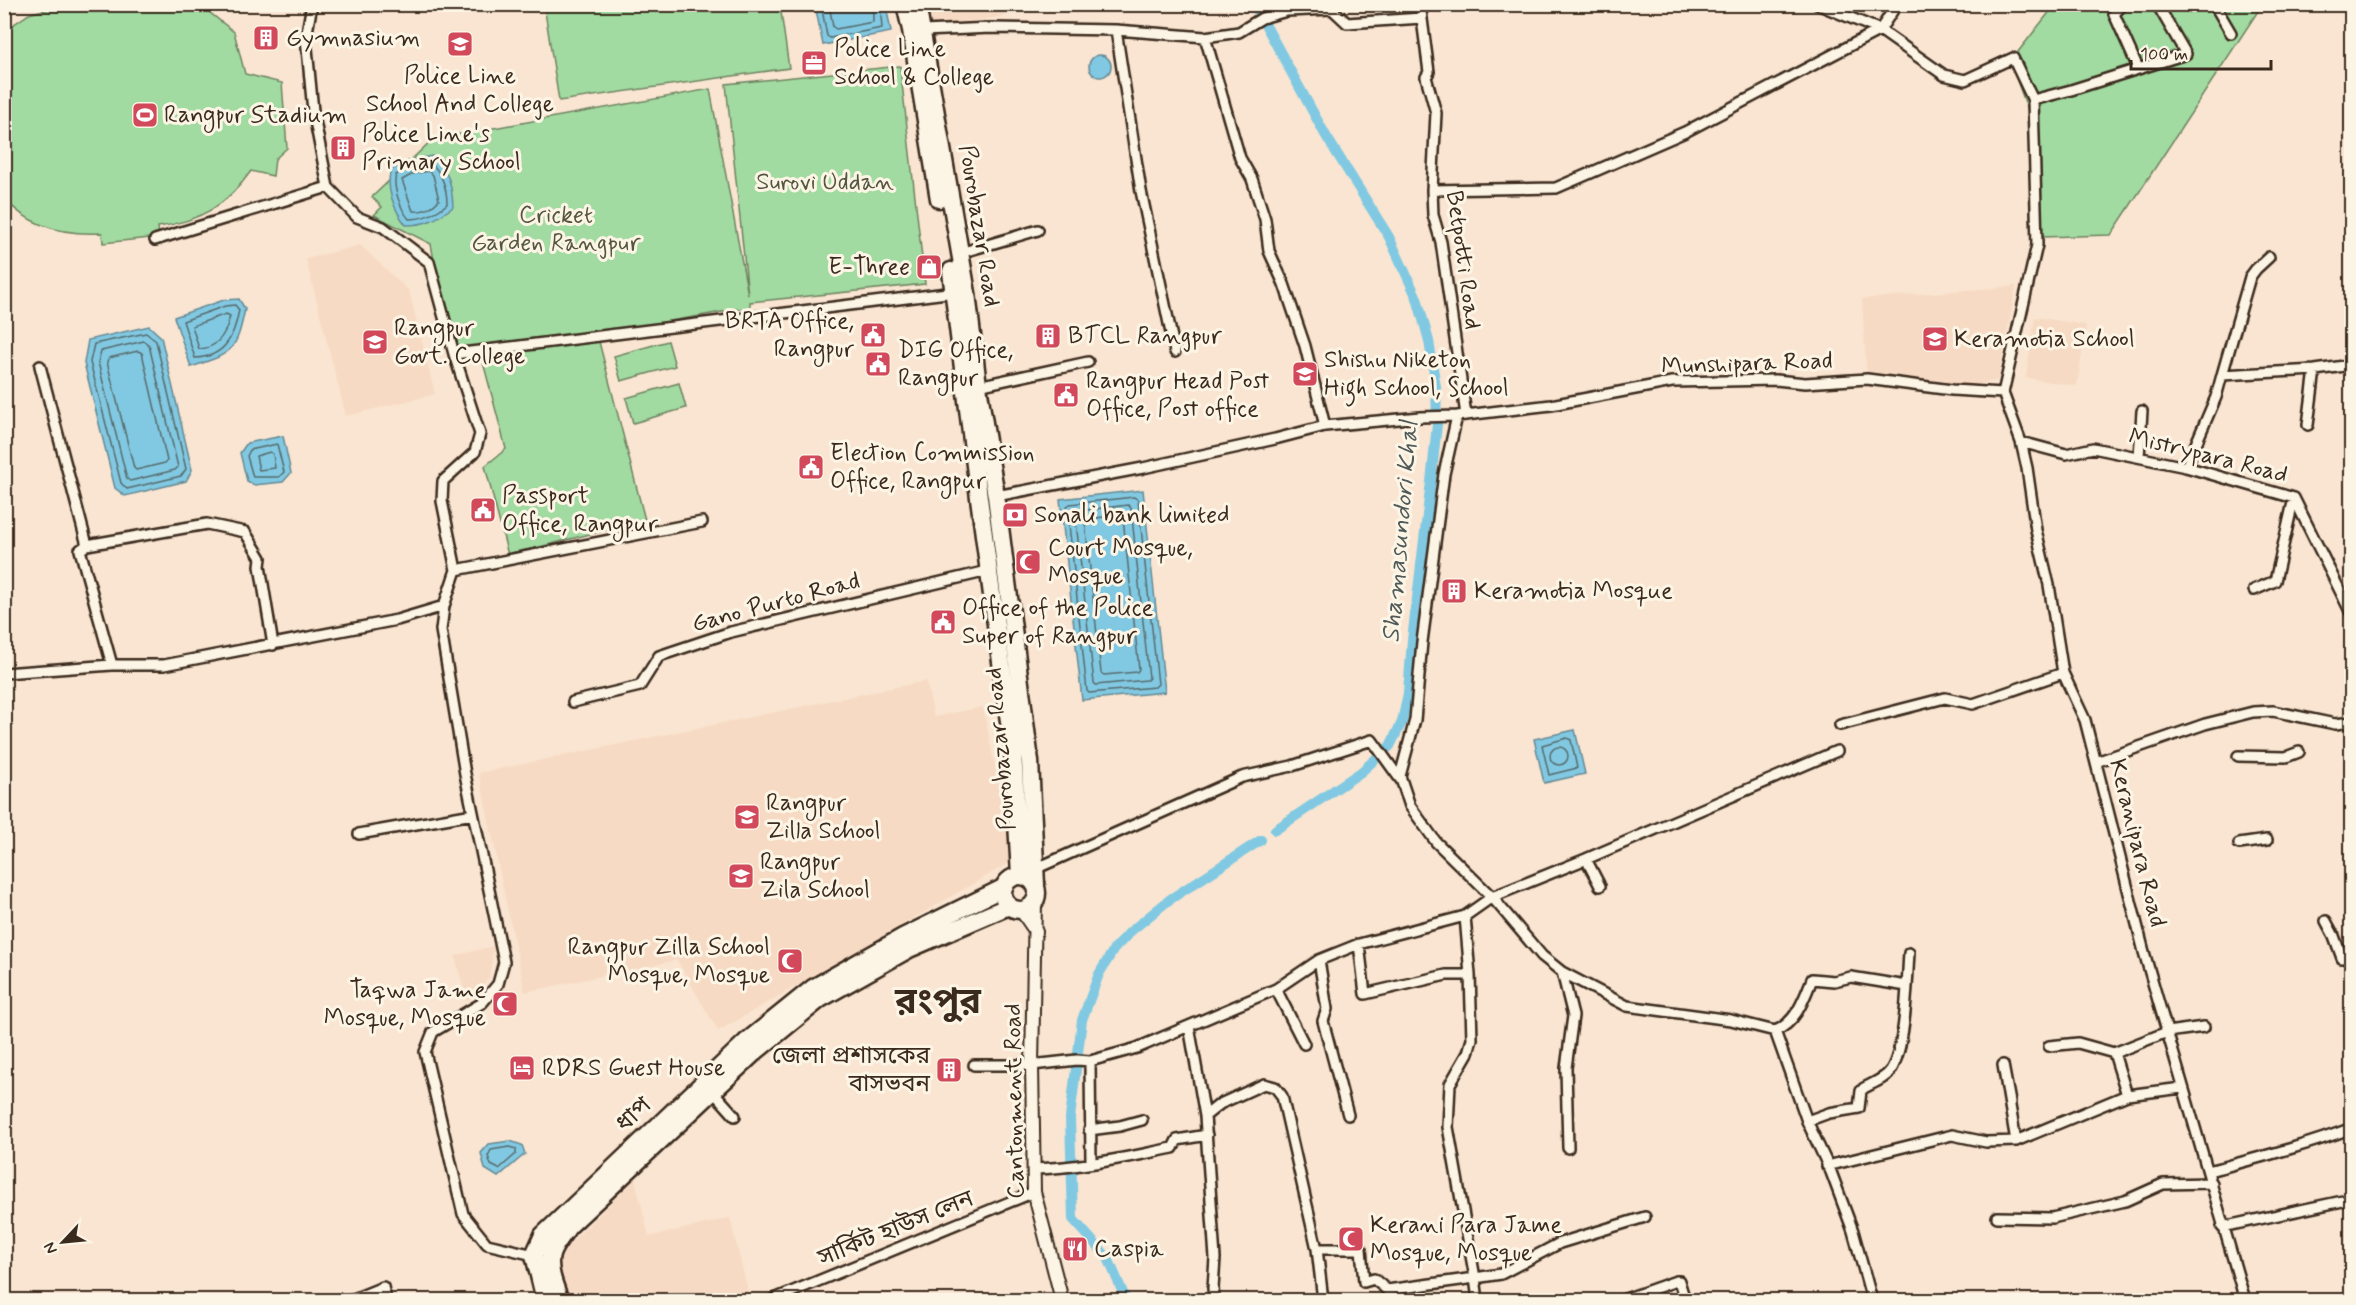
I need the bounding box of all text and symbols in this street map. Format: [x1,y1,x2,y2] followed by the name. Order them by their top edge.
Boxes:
[251,23,281,53] building icon: Gymnasium
[286,23,420,54] place label: Gymnasium
[445,29,475,59] school or university icon: Police Line School And College
[2131,33,2270,71] scale bar
[834,34,994,93] place label: Police Line School & College
[2140,43,2188,67] text: 100 m
[799,48,829,78] office icon: Police Line School & College
[366,61,554,120] place label: Police Line School And College
[130,100,160,130] sports icon: Rangpur Stadium
[164,100,347,133] place label: Rangpur Stadium
[362,119,521,178] place label: Police Line's Primary School
[328,133,358,163] building icon: Police Line's Primary School
[951,143,1007,309] street label: Pourobazar Road
[756,167,894,198] park label: Surovi Uddan
[1438,189,1488,331] street label: Betpotti Road
[471,200,641,259] park label: Cricket Garden Rangpur
[828,252,910,283] place label: E-Three
[914,252,944,282] shop icon: E-Three
[725,306,854,367] place label: BRTA Office, Rangpur
[394,313,525,372] place label: Rangpur Govt. College
[858,320,888,350] public building icon: BRTA Office, Rangpur
[1033,321,1063,351] building icon: BTCL Rangpur
[1068,321,1223,352] place label: BTCL Rangpur
[1920,324,1950,354] school or university icon: Keramotia School
[1954,324,2135,355] place label: Keramotia School
[360,327,390,357] school or university icon: Rangpur Govt. College
[898,335,1013,396] place label: DIG Office, Rangpur
[1324,345,1509,407] place label: Shishu Niketon High School, School
[1661,346,1833,382] street label: Munshipara Road
[863,349,893,379] public building icon: DIG Office, Rangpur
[1290,359,1320,389] school or university icon: Shishu Niketon High School, School
[1086,366,1269,425] place label: Rangpur Head Post Office, Post office
[1051,380,1081,410] public building icon: Rangpur Head Post Office, Post office
[1374,418,1428,644] water label: Shamasundori Khal
[2125,421,2291,491] street label: Mistrypara Road
[830,438,1035,499] place label: Election Commission Office, Rangpur
[796,452,826,482] public building icon: Election Commission Office, Rangpur
[502,481,658,542] place label: Passport Office, Rangpur
[468,495,498,525] public building icon: Passport Office, Rangpur
[1000,500,1030,530] bank icon: Sonali bank limited
[1034,500,1229,531] place label: Sonali bank limited
[1048,533,1193,592] place label: Court Mosque, Mosque
[1013,547,1043,577] mosque icon: Court Mosque, Mosque
[689,566,863,640] street label: Gano Purto Road
[1439,576,1469,606] building icon: Keramotia Mosque
[1474,576,1673,607] place label: Keramotia Mosque
[962,593,1153,652] place label: Office of the Police Super of Rangpur
[928,607,958,637] public building icon: Office of the Police Super of Rangpur
[978,666,1024,832] street label: Pourobazar Road
[2101,756,2173,930] street label: Keranipara Road
[766,788,881,847] place label: Rangpur Zilla School
[732,802,762,832] school or university icon: Rangpur Zilla School
[760,847,870,906] place label: Rangpur Zila School
[726,861,756,891] school or university icon: Rangpur Zila School
[567,932,770,991] place label: Rangpur Zilla School Mosque, Mosque
[775,946,805,976] mosque icon: Rangpur Zilla School Mosque, Mosque
[324,975,486,1034] place label: Taqwa Jame Mosque, Mosque
[894,980,982,1027] district label: রংপুর
[490,989,520,1019] mosque icon: Taqwa Jame Mosque, Mosque
[998,1003,1032,1199] street label: Cantonment Road
[772,1041,931,1100] place label: জেলা প্রশাসকের বাসভবন
[507,1053,537,1083] hotel icon: RDRS Guest House
[542,1053,725,1084] place label: RDRS Guest House
[934,1055,964,1085] building icon: জেলা প্রশাসকের বাসভবন
[610,1090,659,1139] street label: ধাপ
[812,1183,979,1275] street label: সার্কিট হাউস লেন
[1370,1210,1562,1269] place label: Kerani Para Jame Mosque, Mosque
[33,1212,93,1272] north arrow
[1336,1224,1366,1254] mosque icon: Kerani Para Jame Mosque, Mosque
[1060,1234,1090,1264] restaurant icon: Caspia
[1094,1234,1164,1265] place label: Caspia
[39,1239,63,1257] text: N

